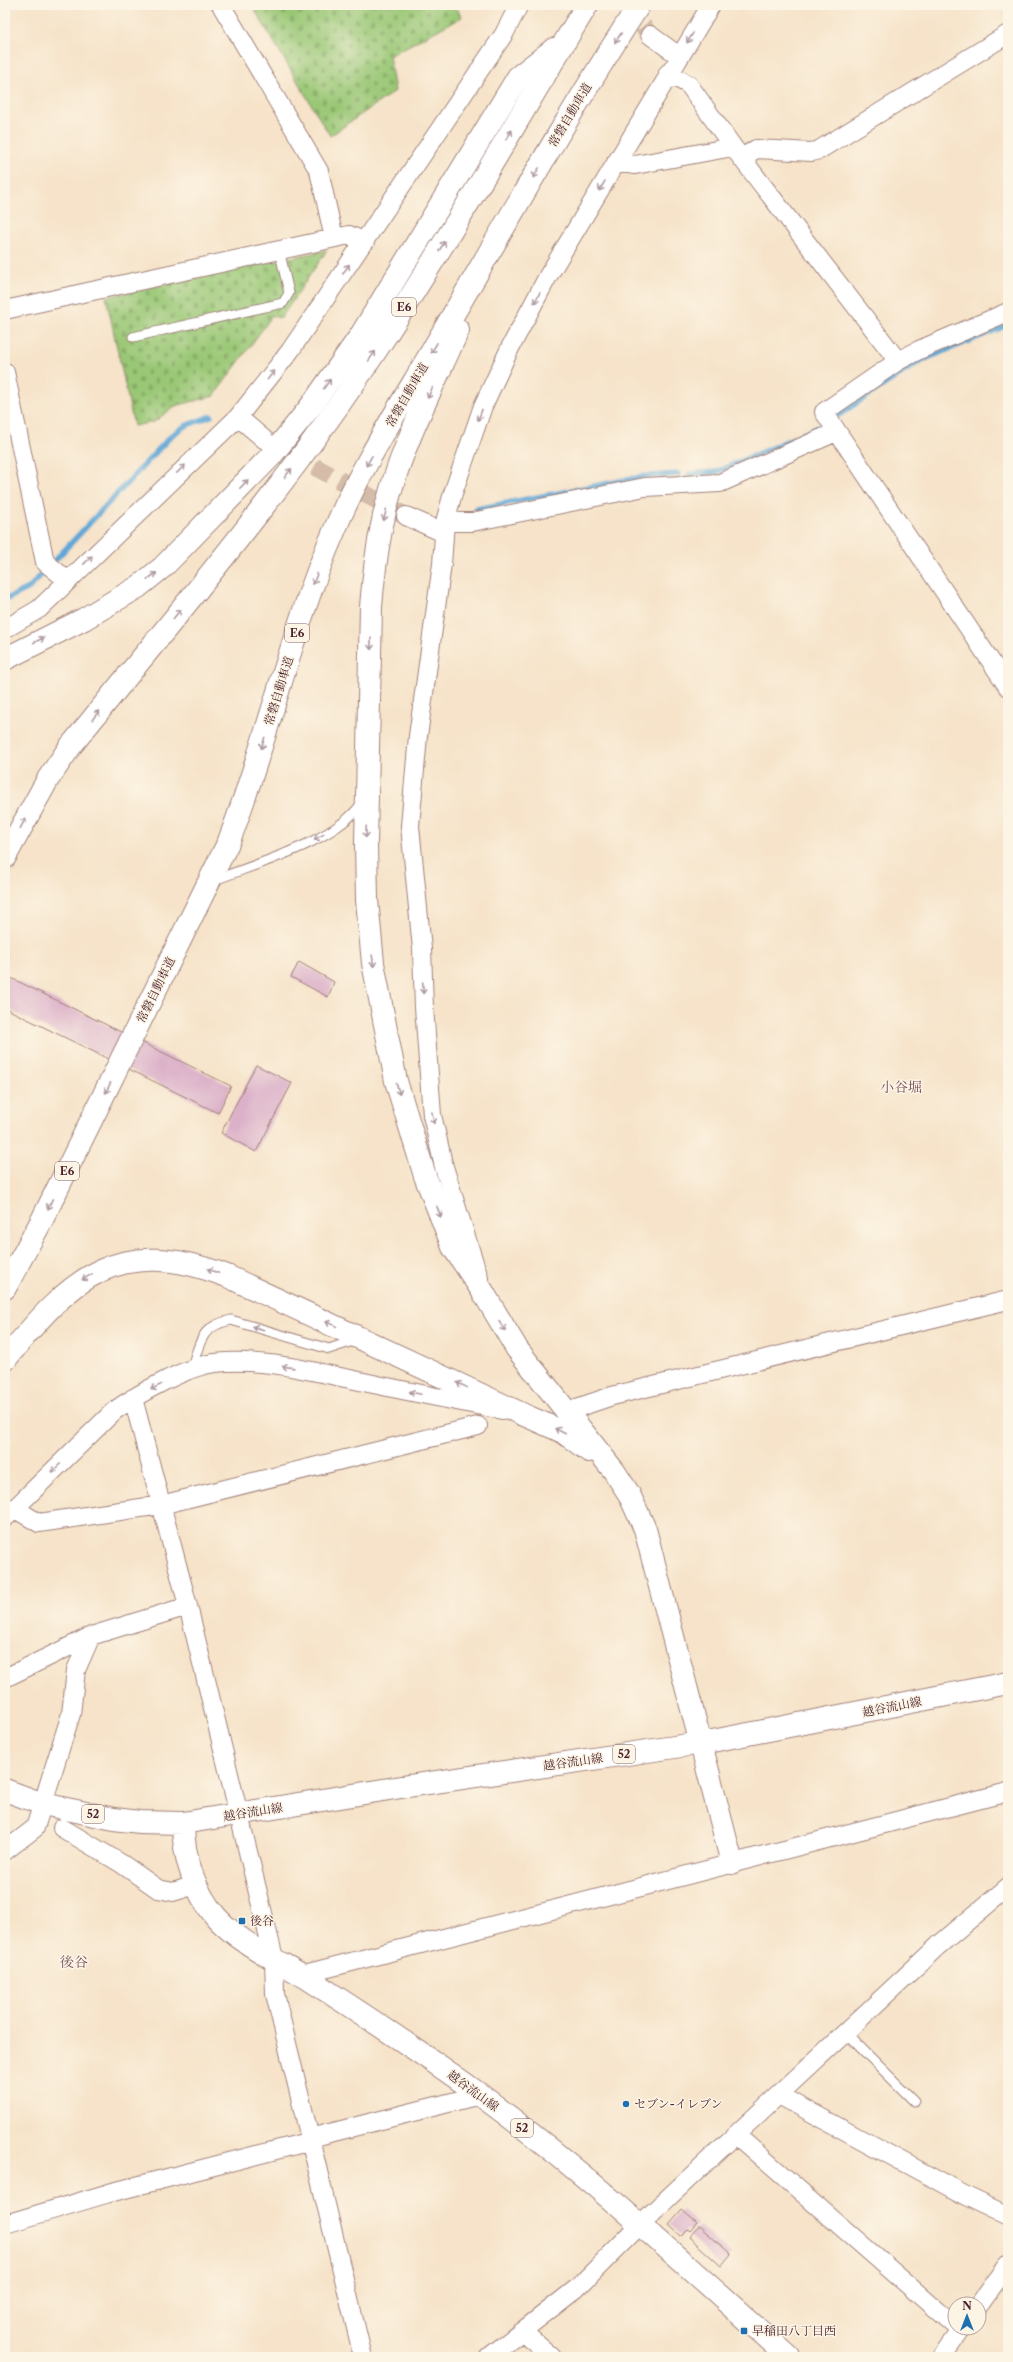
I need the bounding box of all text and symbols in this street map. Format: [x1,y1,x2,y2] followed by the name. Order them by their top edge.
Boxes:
[614,32,622,43] one-way arrow
[686,32,694,44] one-way arrow
[545,80,595,149] street label: 常磐自動車道
[505,130,513,141] one-way arrow
[532,167,540,178] one-way arrow
[597,180,605,192] one-way arrow
[438,241,446,252] one-way arrow
[342,264,350,275] one-way arrow
[532,292,540,304] one-way arrow
[392,298,416,316] road number: E6
[429,342,437,354] one-way arrow
[368,351,376,362] one-way arrow
[382,360,431,430] street label: 常磐自動車道
[266,370,275,381] one-way arrow
[323,379,331,390] one-way arrow
[426,387,434,399] one-way arrow
[476,409,483,422] one-way arrow
[364,455,372,467] one-way arrow
[176,464,186,474] one-way arrow
[284,468,293,479] one-way arrow
[239,479,249,489] one-way arrow
[380,508,388,521] one-way arrow
[83,555,93,564] one-way arrow
[146,572,157,580] one-way arrow
[310,572,318,584] one-way arrow
[172,609,181,619] one-way arrow
[285,624,309,642] road number: E6
[33,636,45,643] one-way arrow
[367,637,374,650] one-way arrow
[261,654,296,727] street label: 常磐自動車道
[91,710,100,721] one-way arrow
[259,736,266,749] one-way arrow
[20,817,27,829] one-way arrow
[363,825,370,838] one-way arrow
[313,834,325,842] one-way arrow
[133,954,178,1025] street label: 常磐自動車道
[369,955,377,968] one-way arrow
[420,981,427,994] one-way arrow
[880,1078,922,1096] district label: 小谷堀
[104,1081,111,1093] one-way arrow
[395,1082,402,1095] one-way arrow
[429,1111,437,1124] one-way arrow
[55,1162,79,1180] road number: E6
[46,1198,54,1210] one-way arrow
[436,1206,444,1218] one-way arrow
[207,1266,219,1274] one-way arrow
[81,1274,93,1282] one-way arrow
[326,1320,338,1327] one-way arrow
[499,1320,507,1332] one-way arrow
[252,1324,265,1331] one-way arrow
[282,1363,295,1371] one-way arrow
[456,1381,468,1388] one-way arrow
[150,1384,162,1391] one-way arrow
[409,1388,422,1396] one-way arrow
[554,1427,566,1434] one-way arrow
[51,1463,61,1473] one-way arrow
[861,1693,923,1720] street label: 越谷流山線
[613,1745,635,1763] road number: 52
[542,1750,604,1773] street label: 越谷流山線
[222,1799,284,1824] street label: 越谷流山線
[82,1805,104,1823] road number: 52
[250,1913,274,1928] place label: 後谷
[237,1916,247,1926] marker: 後谷
[60,1953,88,1971] district label: 後谷
[445,2067,502,2114] street label: 越谷流山線
[634,2096,723,2111] place label: セブン-イレブン
[621,2099,631,2109] marker: セブン-イレブン
[511,2119,533,2137] road number: 52
[947,2296,987,2336] north arrow
[962,2299,972,2313] text: N
[752,2323,836,2338] place label: 早稲田八丁目西
[739,2326,749,2336] marker: 早稲田八丁目西

